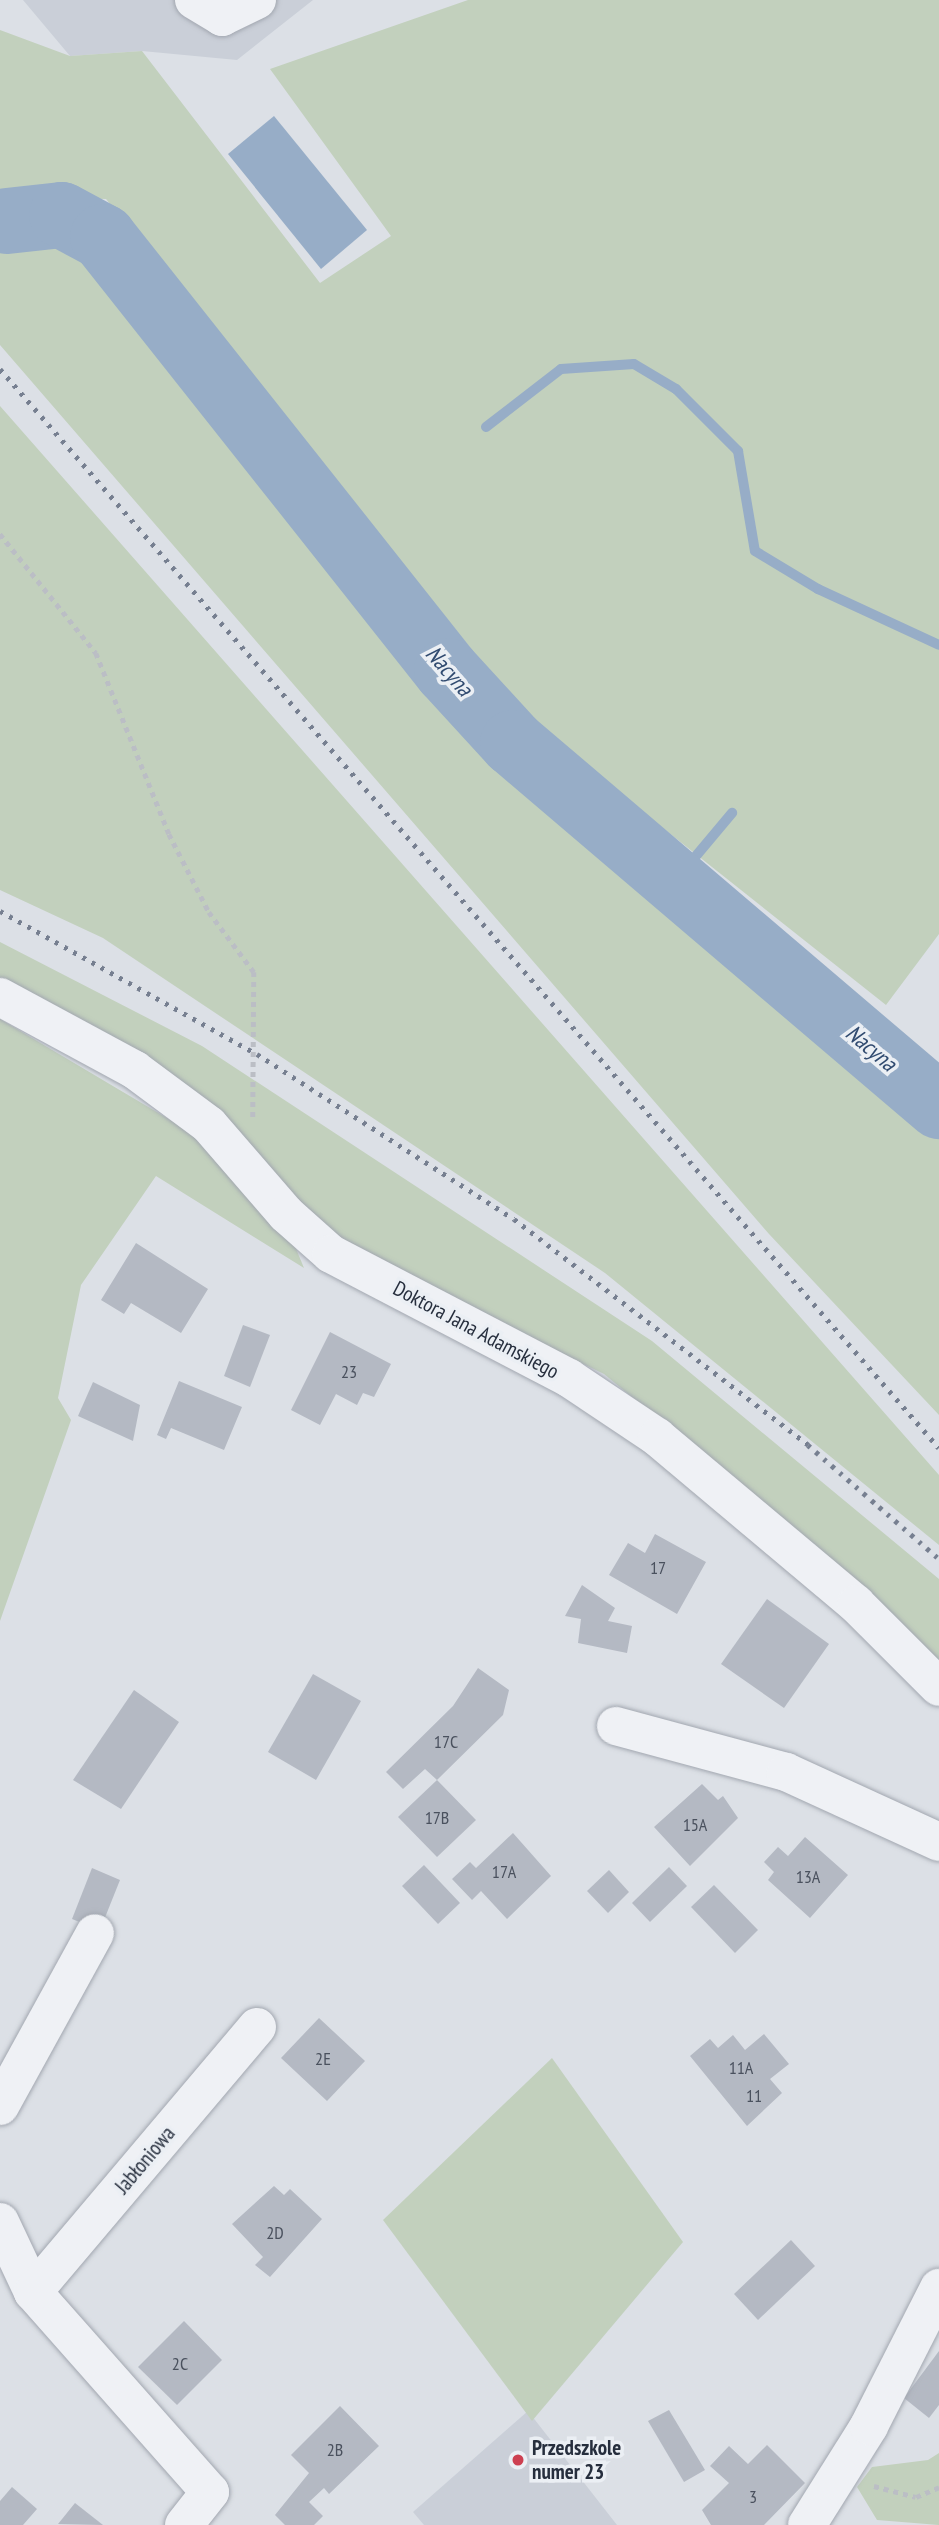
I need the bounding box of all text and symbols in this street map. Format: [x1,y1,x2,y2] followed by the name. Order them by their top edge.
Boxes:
[420,640,478,702] water label: Nacyna
[840,1019,902,1077] water label: Nacyna
[389,1276,563,1384] street label: Doktora Jana Adamskiego
[341,1361,357,1383] house number: 23
[650,1557,666,1579] house number: 17
[434,1731,458,1753] house number: 17C
[425,1807,449,1829] house number: 17B
[683,1814,707,1836] house number: 15A
[492,1861,516,1883] house number: 17A
[796,1866,820,1888] house number: 13A
[315,2048,331,2070] house number: 2E
[729,2057,753,2079] house number: 11A
[746,2085,762,2107] house number: 11
[110,2121,180,2199] street label: Jabłoniowa
[266,2222,284,2244] house number: 2D
[172,2353,188,2375] house number: 2C
[532,2435,621,2485] place label: Przedszkole numer 23
[327,2439,343,2461] house number: 2B
[510,2452,526,2468] marker: Przedszkole numer 23
[749,2486,757,2508] house number: 3

